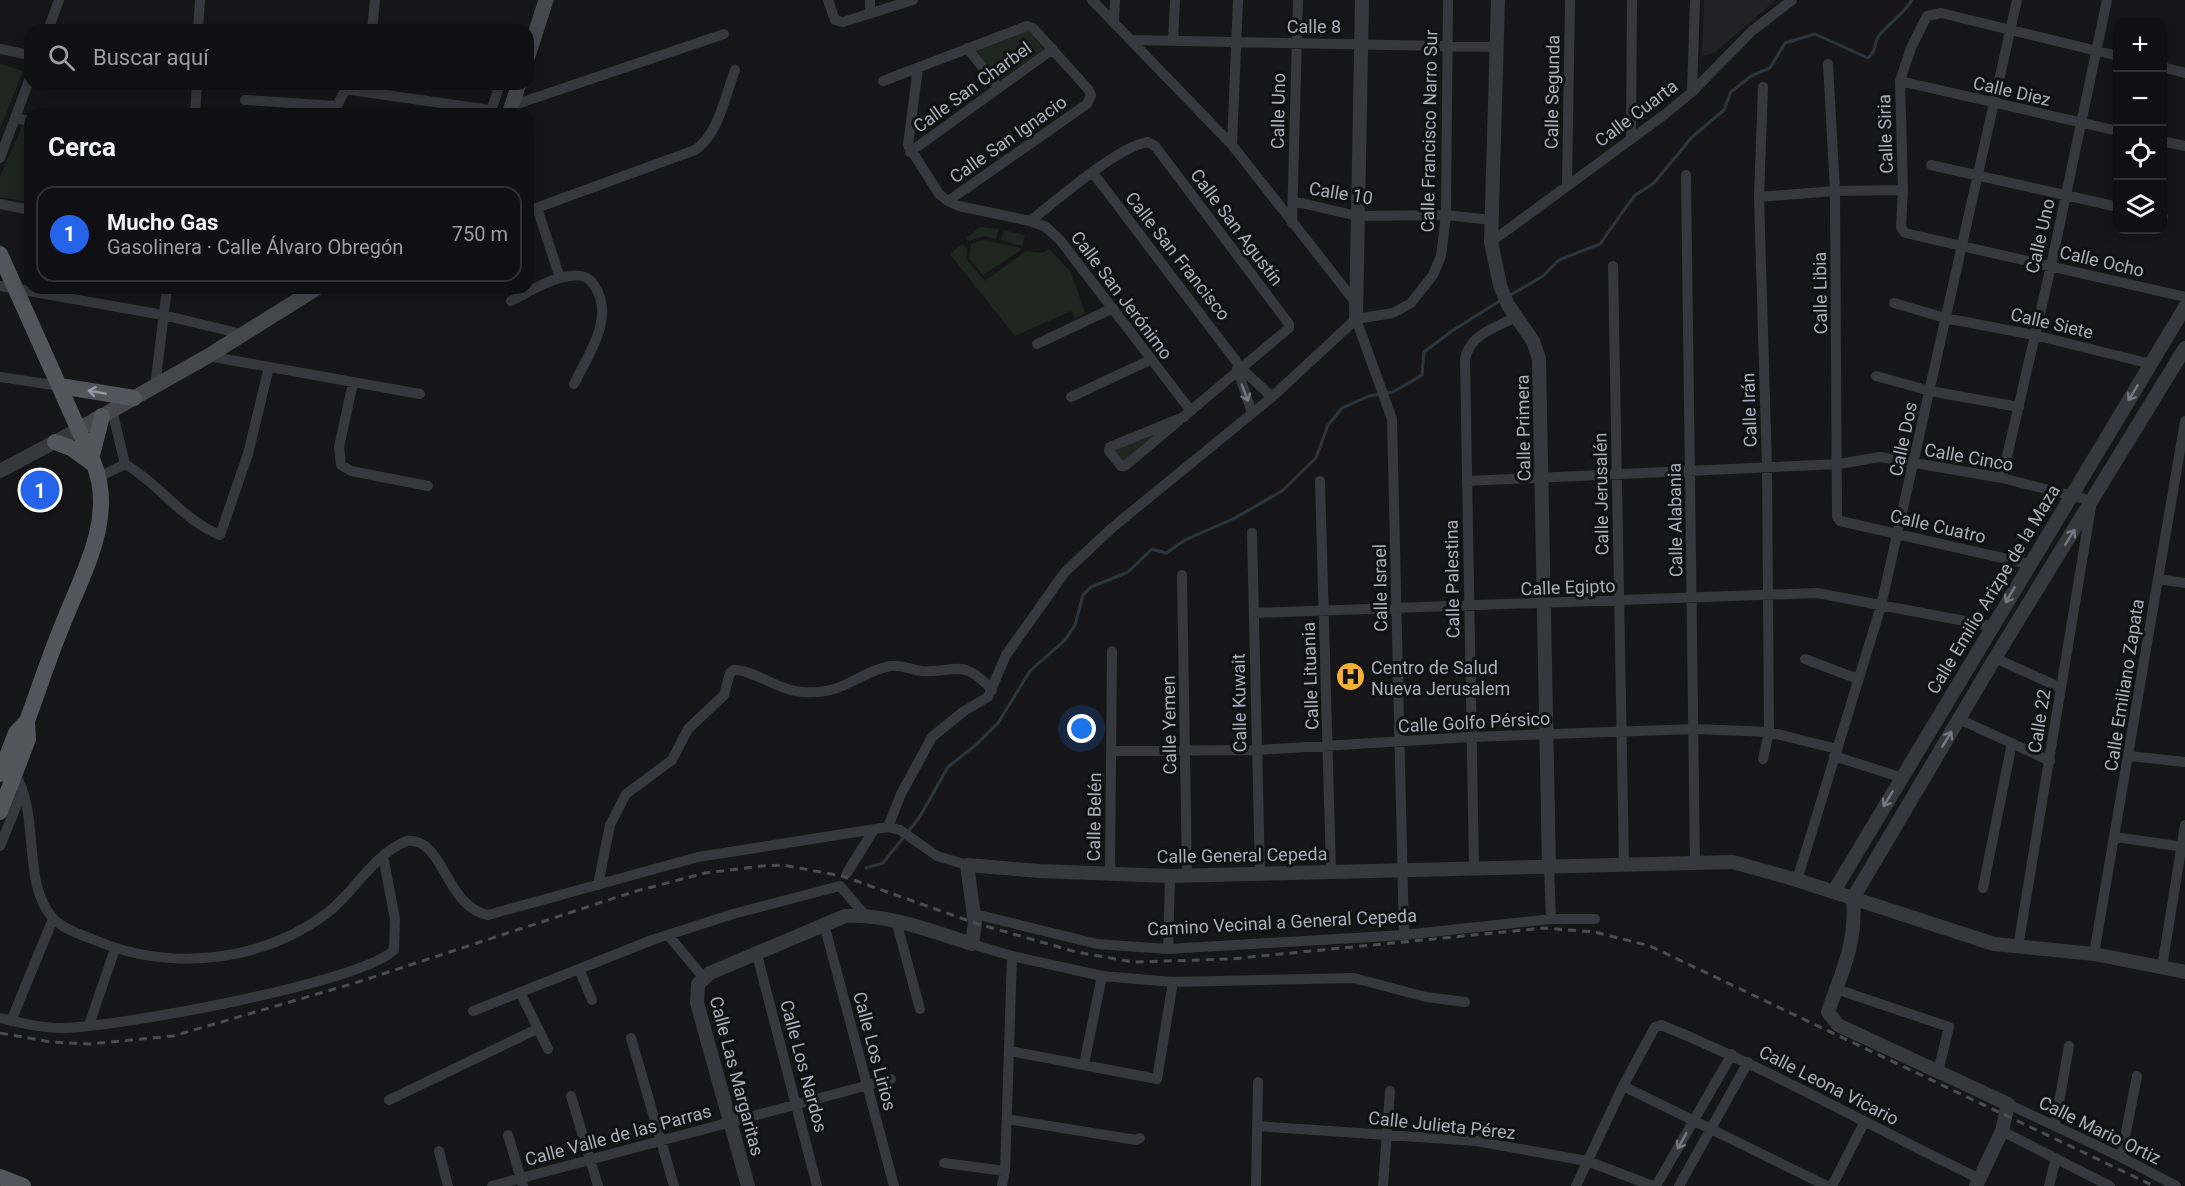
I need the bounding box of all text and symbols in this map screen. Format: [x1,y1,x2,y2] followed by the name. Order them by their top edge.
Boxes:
[1287,16,1341,37] street label: Calle 8
[2113,18,2167,234] map controls
[2113,18,2167,72] button: +
[24,24,534,90] search box
[1417,29,1441,233] street label: Calle Francisco Narro Sur
[1541,35,1563,149] street label: Calle Segunda
[909,37,1035,137] street label: Calle San Charbel
[45,41,78,74] icon: search
[93,45,209,70] text: Buscar aquí
[1971,72,2053,110] street label: Calle Diez
[2113,72,2167,126] button: −
[1267,73,1289,149] street label: Calle Uno
[1591,75,1681,151] street label: Calle Cuarta
[945,91,1071,187] street label: Calle San Ignacio
[1873,94,1897,174] street label: Calle Siria
[2113,126,2167,180] button: locate
[48,132,116,162] text: Cerca
[1186,165,1288,289] street label: Calle San Agustín
[1307,178,1375,208] street label: Calle 10
[2113,180,2167,234] button: layers
[1121,188,1235,324] street label: Calle San Francisco
[2021,197,2059,275] street label: Calle Uno
[107,210,218,235] text: Mucho Gas
[64,222,75,246] text: 1
[452,222,508,246] text: 750 m
[1067,227,1177,363] street label: Calle San Jerónimo
[107,235,403,259] text: Gasolinera · Calle Álvaro Obregón
[2058,241,2146,281] street label: Calle Ocho
[1809,252,1831,334] street label: Calle Libia
[2009,303,2095,343] street label: Calle Siete
[1737,372,1761,448] street label: Calle Irán
[1512,374,1534,482] street label: Calle Primera
[1240,383,1251,402] one-way arrow
[2126,384,2138,401] one-way arrow
[88,386,108,397] one-way arrow
[1885,400,1921,478] street label: Calle Dos
[1589,432,1613,556] street label: Calle Jerusalén
[1923,439,2015,475] street label: Calle Cinco
[1664,463,1686,577] street label: Calle Alabania
[20,468,60,512] pin: 1
[1922,481,2064,697] street label: Calle Emilio Arizpe de la Maza
[1888,505,1988,547] street label: Calle Cuatro
[1440,520,1464,638] street label: Calle Palestina
[2065,529,2077,546] one-way arrow
[1369,544,1391,632] street label: Calle Israel
[1520,575,1616,599] street label: Calle Egipto
[2003,586,2015,603] one-way arrow
[2100,597,2148,773] street label: Calle Emiliano Zapata
[1298,622,1322,730] street label: Calle Lituania
[1228,653,1250,753] street label: Calle Kuwait
[1371,657,1510,699] place label: Centro de Salud Nueva Jerusalem
[1334,661,1366,693] hospital icon: Centro de Salud Nueva Jerusalem
[1158,675,1180,775] street label: Calle Yemen
[2024,687,2054,755] street label: Calle 22
[1397,708,1551,736] street label: Calle Golfo Pérsico
[1067,714,1096,743] your location
[1941,731,1953,748] one-way arrow
[1083,772,1105,862] street label: Calle Belén
[1881,790,1893,807] one-way arrow
[1156,843,1328,867] street label: Calle General Cepeda
[1147,904,1417,940] street label: Camino Vecinal a General Cepeda
[849,989,901,1113] street label: Calle Los Lirios
[706,994,768,1158] street label: Calle Las Margaritas
[776,997,832,1135] street label: Calle Los Nardos
[1756,1041,1902,1129] street label: Calle Leona Vicario
[2036,1091,2164,1169] street label: Calle Mario Ortiz
[523,1100,713,1170] street label: Calle Valle de las Parras
[1367,1107,1517,1143] street label: Calle Julieta Pérez
[1676,1132,1688,1149] one-way arrow

